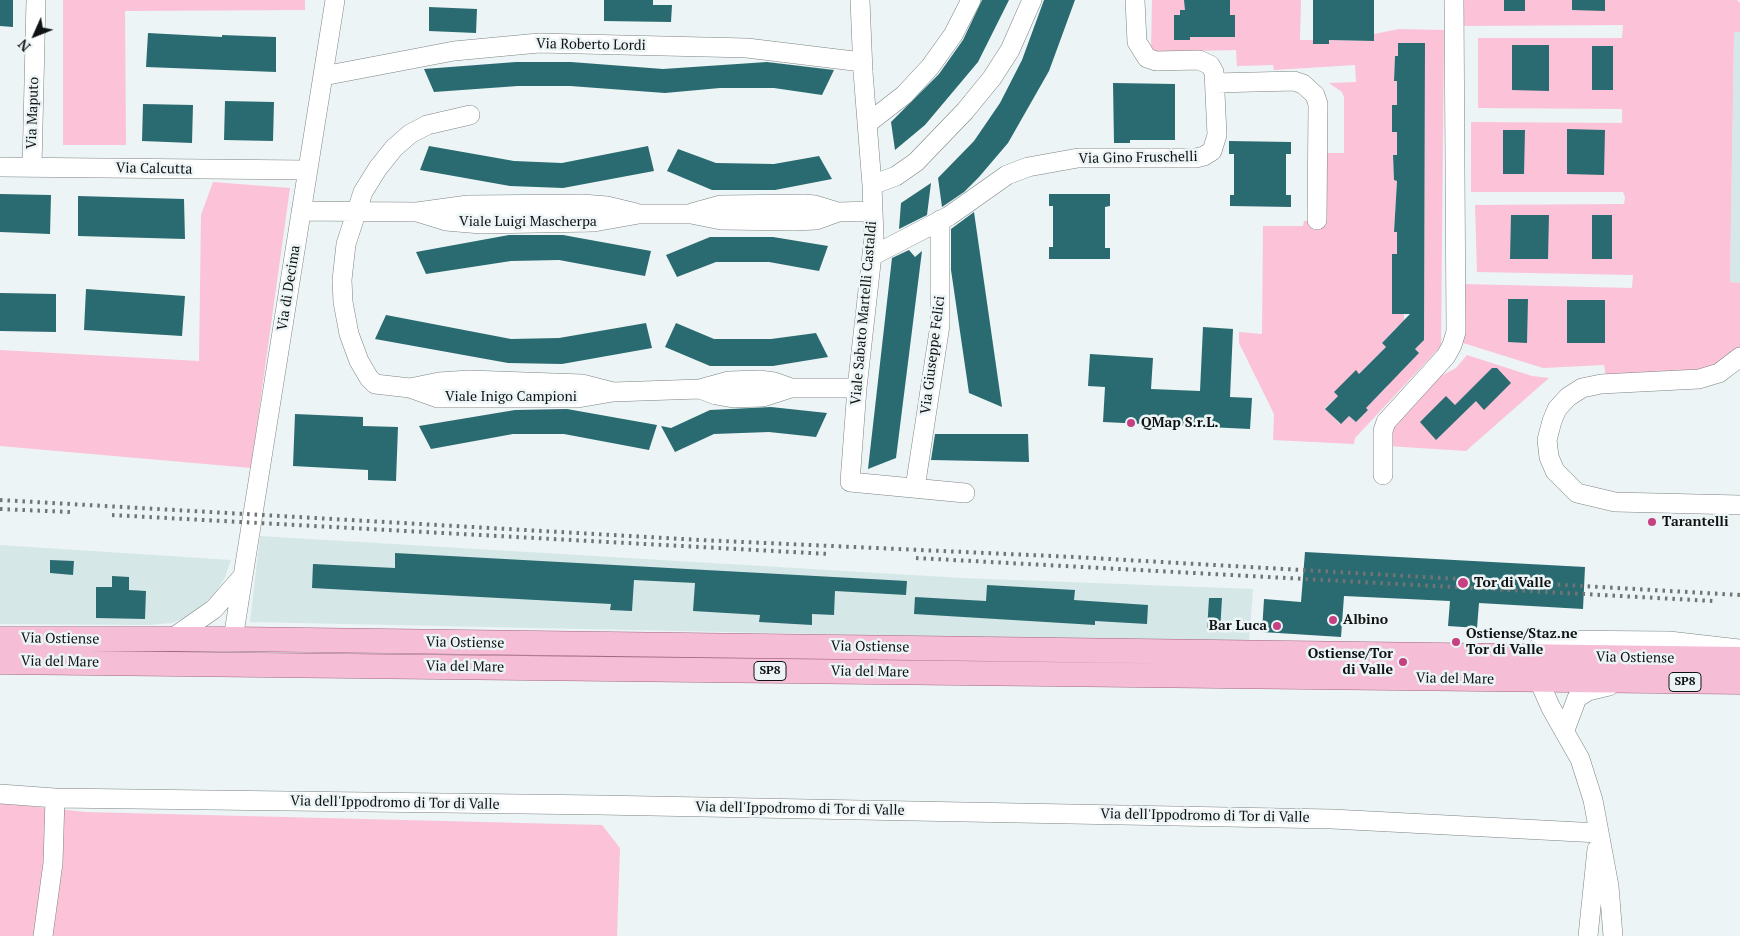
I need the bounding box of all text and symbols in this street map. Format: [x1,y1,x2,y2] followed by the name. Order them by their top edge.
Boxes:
[10,10,60,60] north arrow
[13,35,34,56] text: N
[536,36,646,54] street label: Via Roberto Lordi
[23,77,43,149] street label: Via Maputo
[1078,149,1198,167] street label: Via Gino Fruschelli
[116,160,192,178] street label: Via Calcutta
[459,214,597,230] street label: Viale Luigi Mascherpa
[848,220,880,406] street label: Viale Sabato Martelli Castaldi
[274,244,304,332] street label: Via di Decima
[917,295,949,415] street label: Via Giuseppe Felici
[445,389,577,405] street label: Viale Inigo Campioni
[1141,415,1219,431] place label: QMap S.r.L.
[1125,417,1137,429] marker: QMap S.r.L.
[1662,514,1729,530] place label: Tarantelli
[1646,516,1658,528] marker: Tarantelli
[1474,575,1551,591] place label: Tor di Valle
[1456,576,1470,590] marker: Tor di Valle
[1343,612,1388,628] place label: Albino
[1327,614,1339,626] marker: Albino
[1209,618,1267,634] place label: Bar Luca
[1271,620,1283,632] marker: Bar Luca
[1466,626,1577,658] place label: Ostiense/Staz.ne Tor di Valle
[21,630,99,648] street label: Via Ostiense
[426,634,504,652] street label: Via Ostiense
[1450,636,1462,648] marker: Ostiense/Staz.ne Tor di Valle
[831,638,909,656] street label: Via Ostiense
[1308,646,1393,679] place label: Ostiense/Tor di Valle
[1596,649,1674,667] street label: Via Ostiense
[21,653,99,671] street label: Via del Mare
[1397,656,1409,668] marker: Ostiense/Tor di Valle
[426,658,504,676] street label: Via del Mare
[754,661,786,680] road number: SP8
[831,663,909,681] street label: Via del Mare
[1416,670,1494,688] street label: Via del Mare
[1669,672,1701,692] road number: SP8
[290,793,500,813] street label: Via dell'Ippodromo di Tor di Valle
[695,799,905,819] street label: Via dell'Ippodromo di Tor di Valle
[1100,806,1310,826] street label: Via dell'Ippodromo di Tor di Valle

